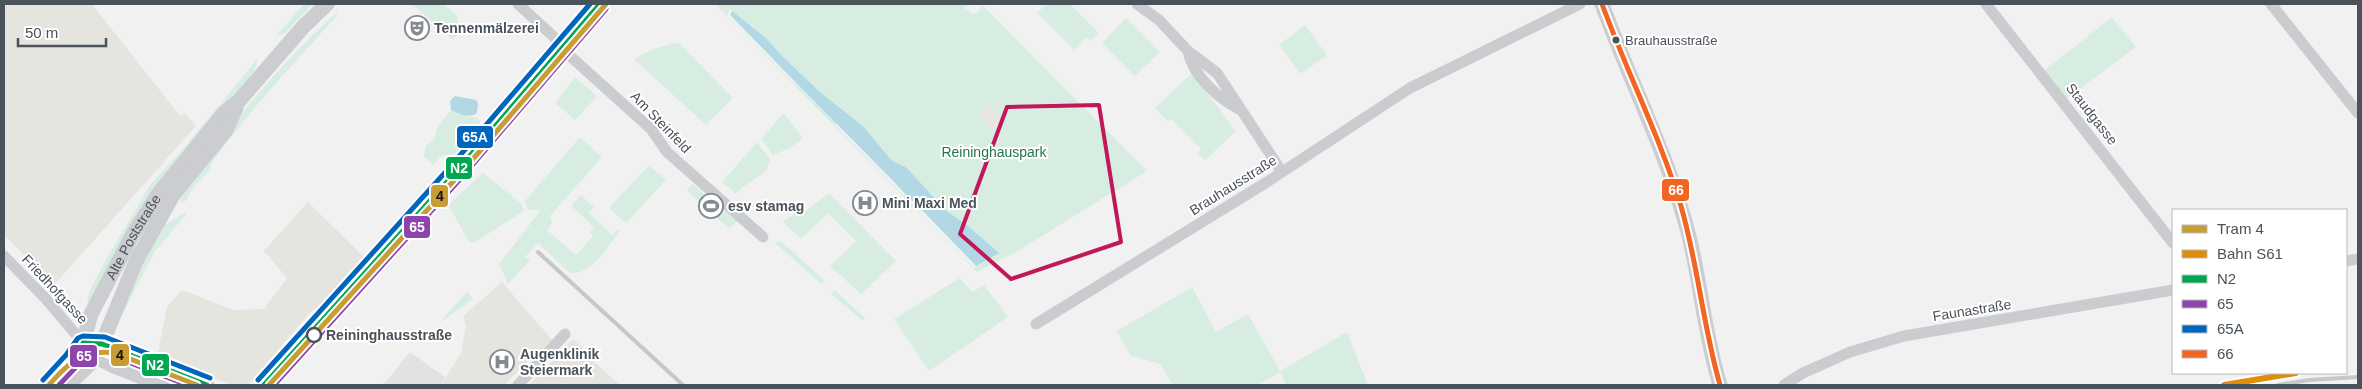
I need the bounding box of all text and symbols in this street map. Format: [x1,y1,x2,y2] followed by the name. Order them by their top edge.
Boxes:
[18,15,105,47] scale bar
[404,15,430,41] theatre icon: Tennenmälzerei
[434,20,539,36] place label: Tennenmälzerei
[25,24,58,41] text: 50 m
[1625,33,1718,48] place label: Brauhausstraße
[1611,35,1621,45] marker: Brauhausstraße
[2063,80,2121,148] street label: Staudgasse
[628,88,694,156] street label: Am Steinfeld
[456,125,494,149] line badge: 65A
[462,129,488,145] text: 65A
[941,144,1048,160] park label: Reininghauspark
[1187,152,1280,218] street label: Brauhausstraße
[445,156,473,180] line badge: N2
[450,160,468,176] text: N2
[1661,178,1690,202] line badge: 66
[1668,182,1684,198] text: 66
[430,184,449,208] line badge: 4
[436,188,444,204] text: 4
[852,190,878,216] hospital icon: Mini Maxi Med
[102,191,164,282] street label: Alte Poststraße
[698,193,724,219] sports icon: esv stamag
[882,195,977,211] place label: Mini Maxi Med
[728,198,804,214] place label: esv stamag
[2172,209,2347,374] legend
[403,215,431,239] line badge: 65
[409,219,425,235] text: 65
[2217,220,2264,237] text: Tram 4
[2217,245,2283,262] text: Bahn S61
[19,251,91,327] street label: Friedhofgasse
[2217,270,2236,287] text: N2
[2217,295,2234,312] text: 65
[1932,296,2013,324] street label: Faunastraße
[2217,320,2244,337] text: 65A
[306,327,322,343] marker: Reininghausstraße
[326,327,452,343] place label: Reininghausstraße
[110,343,130,367] line badge: 4
[69,344,98,368] line badge: 65
[2217,345,2234,362] text: 66
[520,346,600,378] place label: Augenklinik Steiermark
[116,347,124,363] text: 4
[76,348,92,364] text: 65
[489,349,515,375] hospital icon: Augenklinik Steiermark
[141,353,170,377] line badge: N2
[146,357,164,373] text: N2

